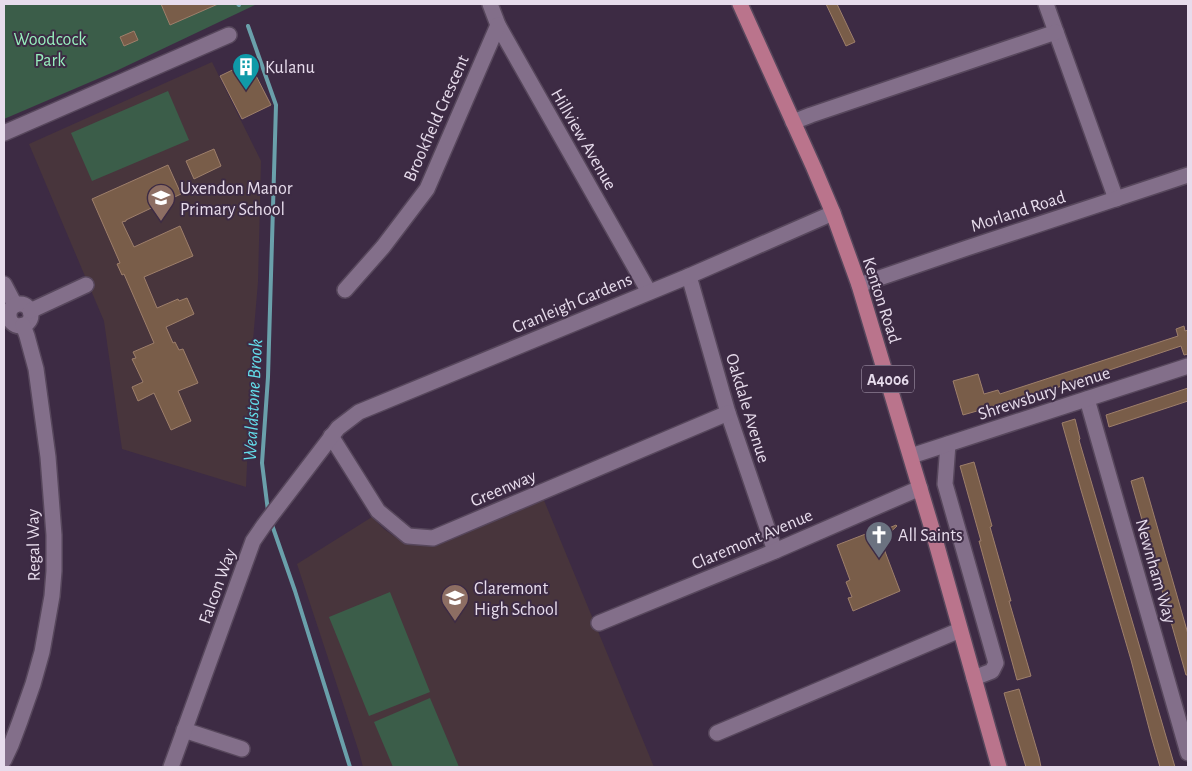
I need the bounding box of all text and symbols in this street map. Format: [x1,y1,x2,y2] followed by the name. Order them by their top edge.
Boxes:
[13,31,87,70] park label: Woodcock Park
[231,52,261,91] building icon: Kulanu
[401,52,473,184] street label: Brookfield Crescent
[265,59,315,77] place label: Kulanu
[547,86,619,193] street label: Hillview Avenue
[180,180,293,219] place label: Uxendon Manor Primary School
[146,183,176,222] school or university icon: Uxendon Manor Primary School
[969,188,1068,236] street label: Morland Road
[859,255,903,346] street label: Kenton Road
[510,271,635,337] street label: Cranleigh Gardens
[241,338,266,462] water label: Wealdstone Brook
[722,351,772,465] street label: Oakdale Avenue
[976,364,1113,424] street label: Shrewsbury Avenue
[862,366,914,392] road number: A4006
[468,467,539,511] street label: Greenway
[689,506,816,574] street label: Claremont Avenue
[24,508,44,581] street label: Regal Way
[1132,517,1179,626] street label: Newnham Way
[864,520,894,559] church icon: All Saints
[898,527,963,545] place label: All Saints
[196,546,240,626] street label: Falcon Way
[474,580,558,619] place label: Claremont High School
[440,583,470,622] school or university icon: Claremont High School

